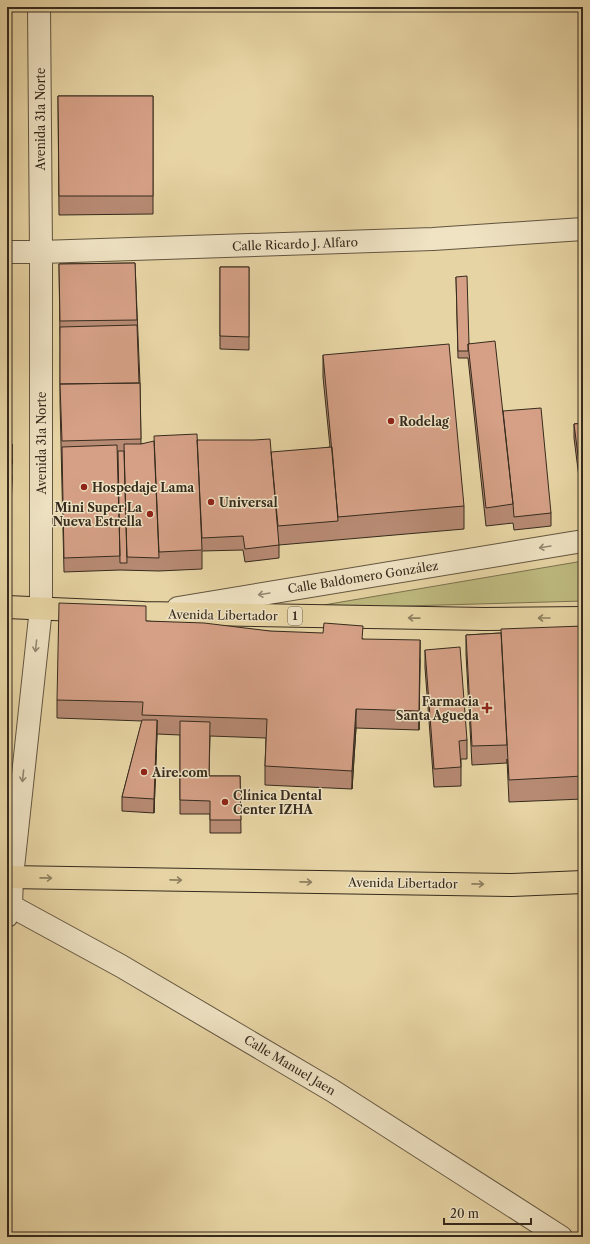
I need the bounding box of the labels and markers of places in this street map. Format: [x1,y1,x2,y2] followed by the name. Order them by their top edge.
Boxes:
[399,414,450,429] place label: Rodelag
[386,416,396,426] marker: Rodelag
[92,480,195,495] place label: Hospedaje Lama
[79,482,89,492] marker: Hospedaje Lama
[219,495,278,510] place label: Universal
[206,497,216,507] marker: Universal
[53,500,143,529] place label: Mini Super La Nueva Estrella
[145,509,155,519] marker: Mini Super La Nueva Estrella
[396,694,480,723] place label: Farmacia Santa Agueda
[482,703,492,713] marker: Farmacia Santa Agueda
[151,765,208,780] place label: Aire.com
[139,767,149,777] marker: Aire.com
[233,788,322,817] place label: Clínica Dental Center IZHA
[220,797,230,807] marker: Clínica Dental Center IZHA

